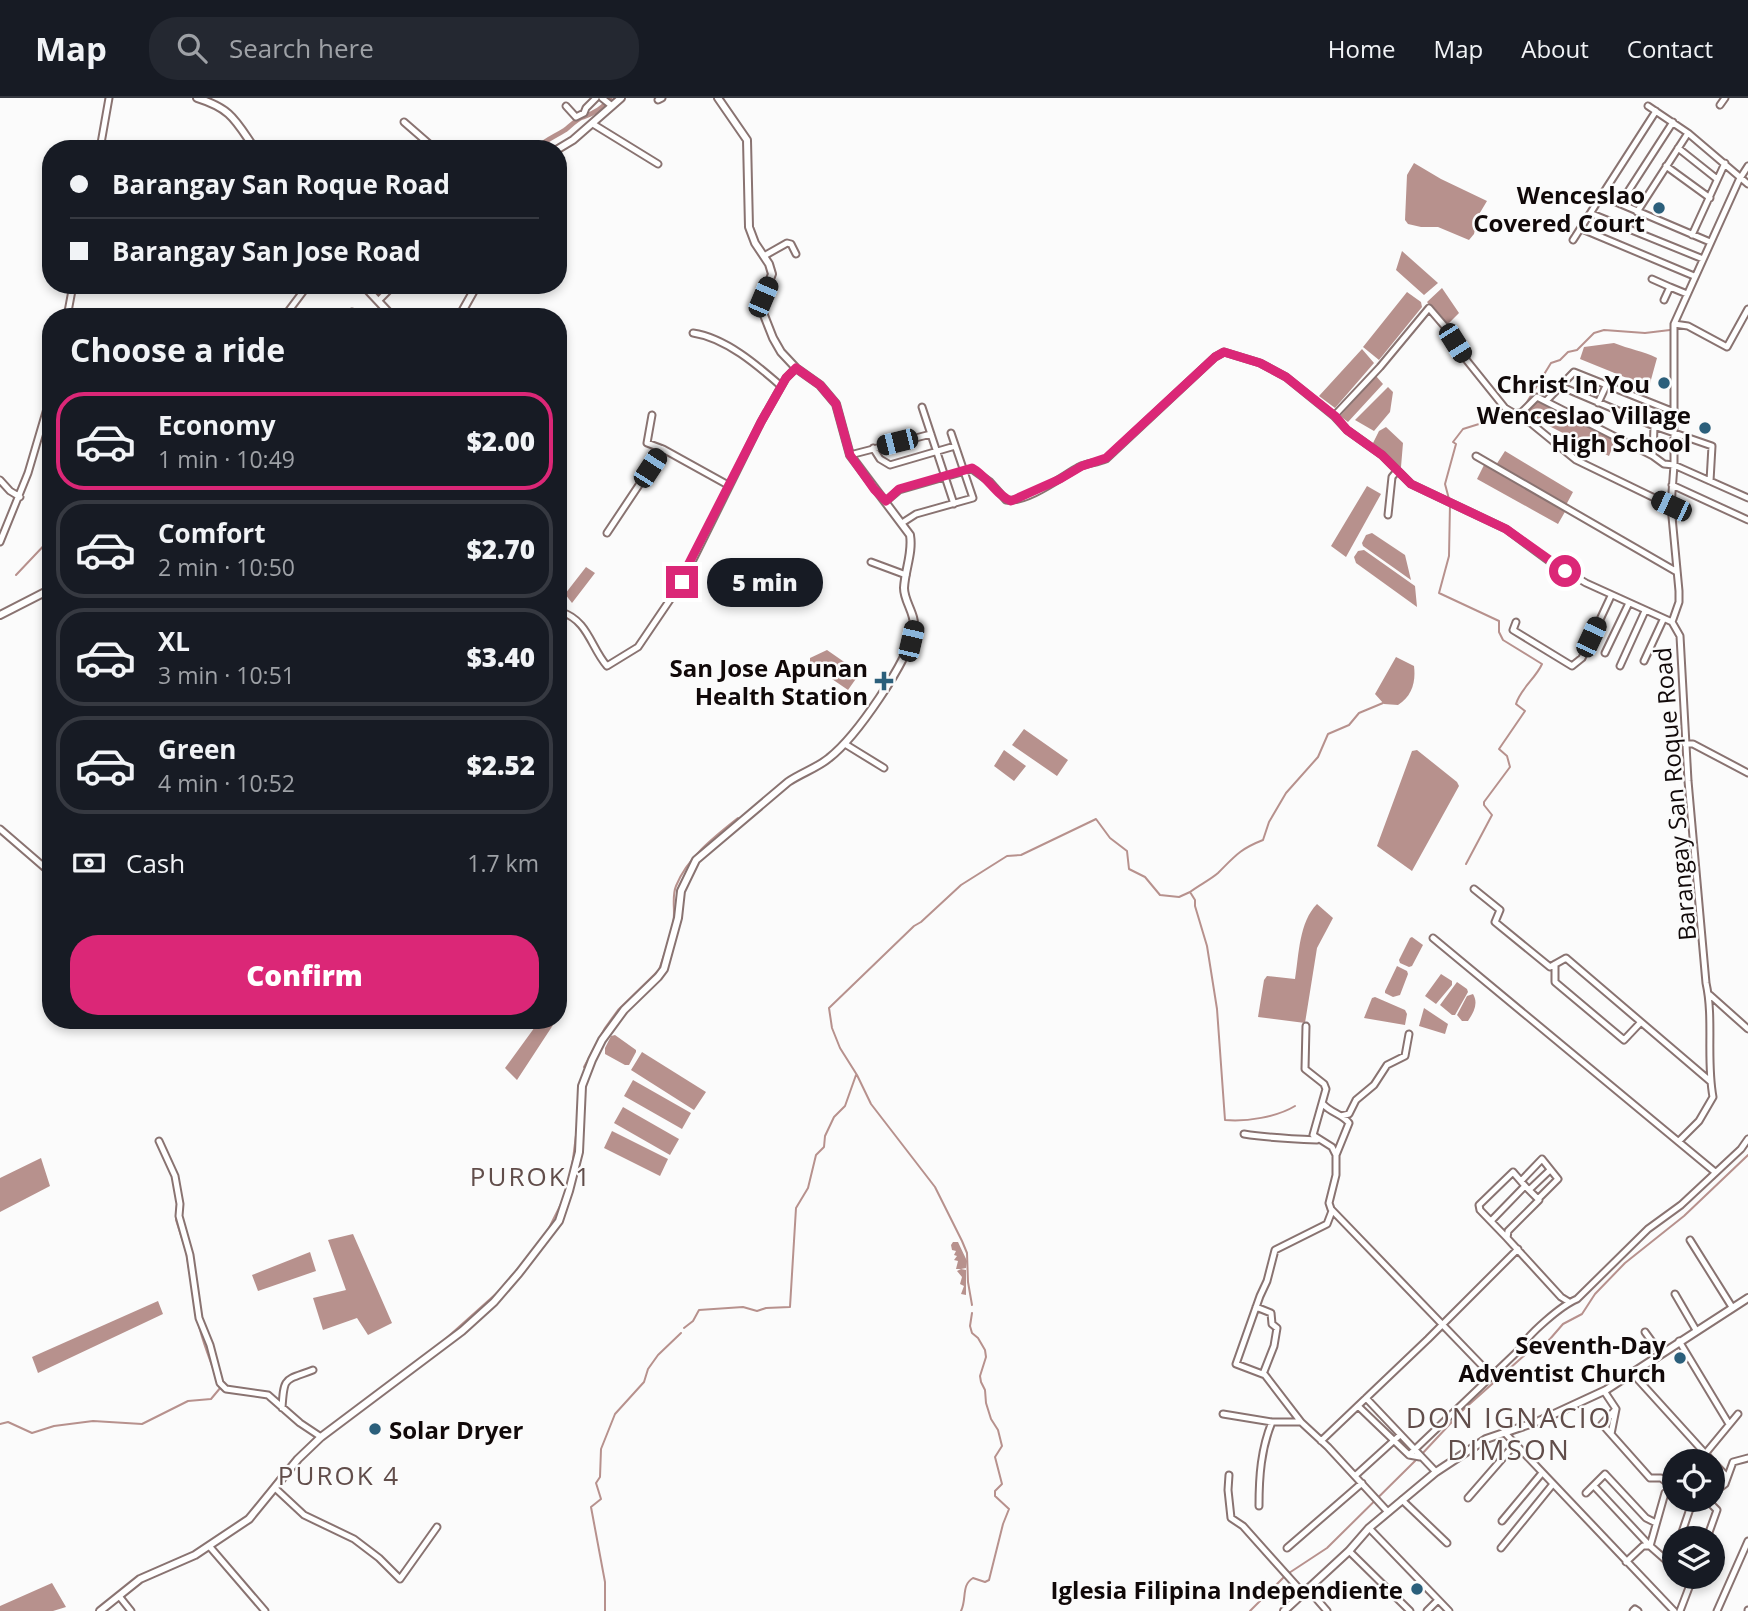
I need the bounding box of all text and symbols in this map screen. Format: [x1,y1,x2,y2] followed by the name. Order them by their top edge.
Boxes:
[149,17,639,80] search box
[35,26,107,71] text: Map
[173,29,211,67] icon: search
[229,30,374,66] text: Search here
[1328,32,1396,65] text: Home
[1434,32,1483,65] text: Map
[1521,32,1589,65] text: About
[1627,32,1713,65] text: Contact
[112,166,450,202] text: Barangay San Roque Road
[1473,178,1645,239] place label: Wenceslao Covered Court
[1651,200,1667,216] marker: Wenceslao Covered Court
[112,233,421,269] text: Barangay San Jose Road
[746,274,781,320] car
[1435,320,1476,366] car
[70,328,285,371] text: Choose a ride
[1497,367,1650,400] place label: Christ In You
[1656,375,1672,391] marker: Christ In You
[1477,398,1691,459] place label: Wenceslao Village High School
[158,407,276,443] text: Economy
[74,410,137,473] icon: car
[1697,420,1713,436] marker: Wenceslao Village High School
[467,423,535,459] text: $2.00
[875,427,920,457] car
[158,443,295,475] text: 1 min · 10:49
[630,445,671,491] car
[1648,488,1695,524] car
[158,515,265,551] text: Comfort
[74,518,137,581] icon: car
[467,531,535,567] text: $2.70
[158,551,295,583] text: 2 min · 10:50
[1549,555,1581,587] route start
[706,558,822,606] callout: 5 min
[666,566,698,598] route end
[732,566,798,598] text: 5 min
[1573,614,1610,660] car
[897,618,926,664] car
[158,623,190,659] text: XL
[74,626,137,689] icon: car
[467,639,535,675] text: $3.40
[1645,646,1703,942] street label: Barangay San Roque Road
[670,651,868,712] place label: San Jose Apunan Health Station
[158,659,295,691] text: 3 min · 10:51
[874,671,894,691] marker: San Jose Apunan Health Station
[158,731,236,767] text: Green
[74,734,137,797] icon: car
[467,747,535,783] text: $2.52
[158,767,295,799] text: 4 min · 10:52
[70,844,108,882] icon: cash
[126,845,185,881] text: Cash
[467,847,539,879] text: 1.7 km
[70,935,539,1015] button: Confirm
[470,1158,592,1194] district label: PUROK 1
[1458,1328,1666,1389] place label: Seventh-Day Adventist Church
[1672,1350,1688,1366] marker: Seventh-Day Adventist Church
[1406,1398,1612,1468] district label: DON IGNACIO DIMSON
[389,1413,524,1446] place label: Solar Dryer
[367,1421,383,1437] marker: Solar Dryer
[1662,1449,1725,1589] map controls
[1662,1449,1725,1512] button: locate
[278,1457,400,1493] district label: PUROK 4
[1662,1526,1725,1589] button: layers
[1051,1573,1403,1606] place label: Iglesia Filipina Independiente
[1409,1581,1425,1597] marker: Iglesia Filipina Independiente

